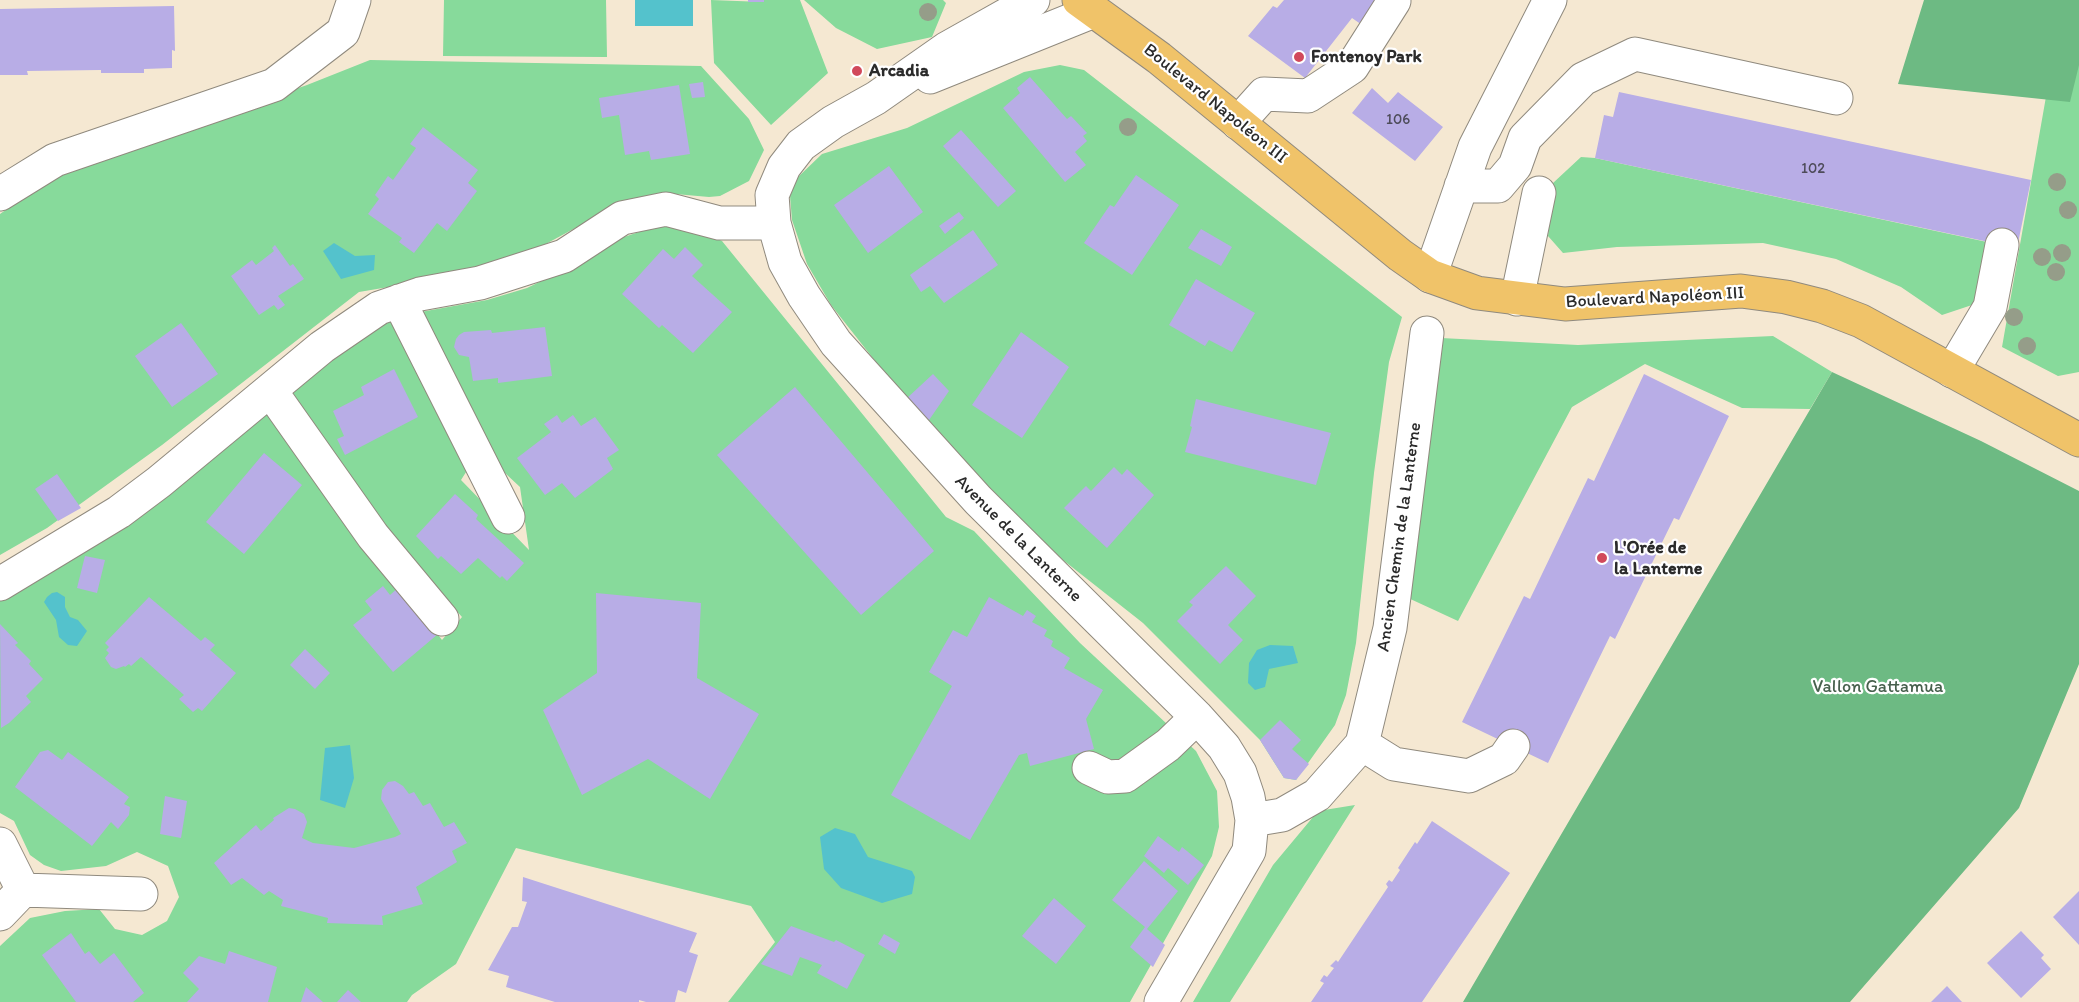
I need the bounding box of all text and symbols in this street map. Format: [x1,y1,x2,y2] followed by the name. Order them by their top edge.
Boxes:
[1139,39,1291,169] street label: Boulevard Napoléon III
[1311,46,1422,68] place label: Fontenoy Park
[1292,50,1306,64] marker: Fontenoy Park
[869,60,929,82] place label: Arcadia
[850,64,864,78] marker: Arcadia
[1386,111,1410,129] house number: 106
[1801,160,1825,178] house number: 102
[1565,283,1745,313] street label: Boulevard Napoléon III
[1373,421,1427,653] street label: Ancien Chemin de la Lanterne
[950,471,1086,607] street label: Avenue de la Lanterne
[1614,537,1702,580] place label: L'Orée de la Lanterne
[1595,551,1609,565] marker: L'Orée de la Lanterne
[1813,676,1943,698] park label: Vallon Gattamua

